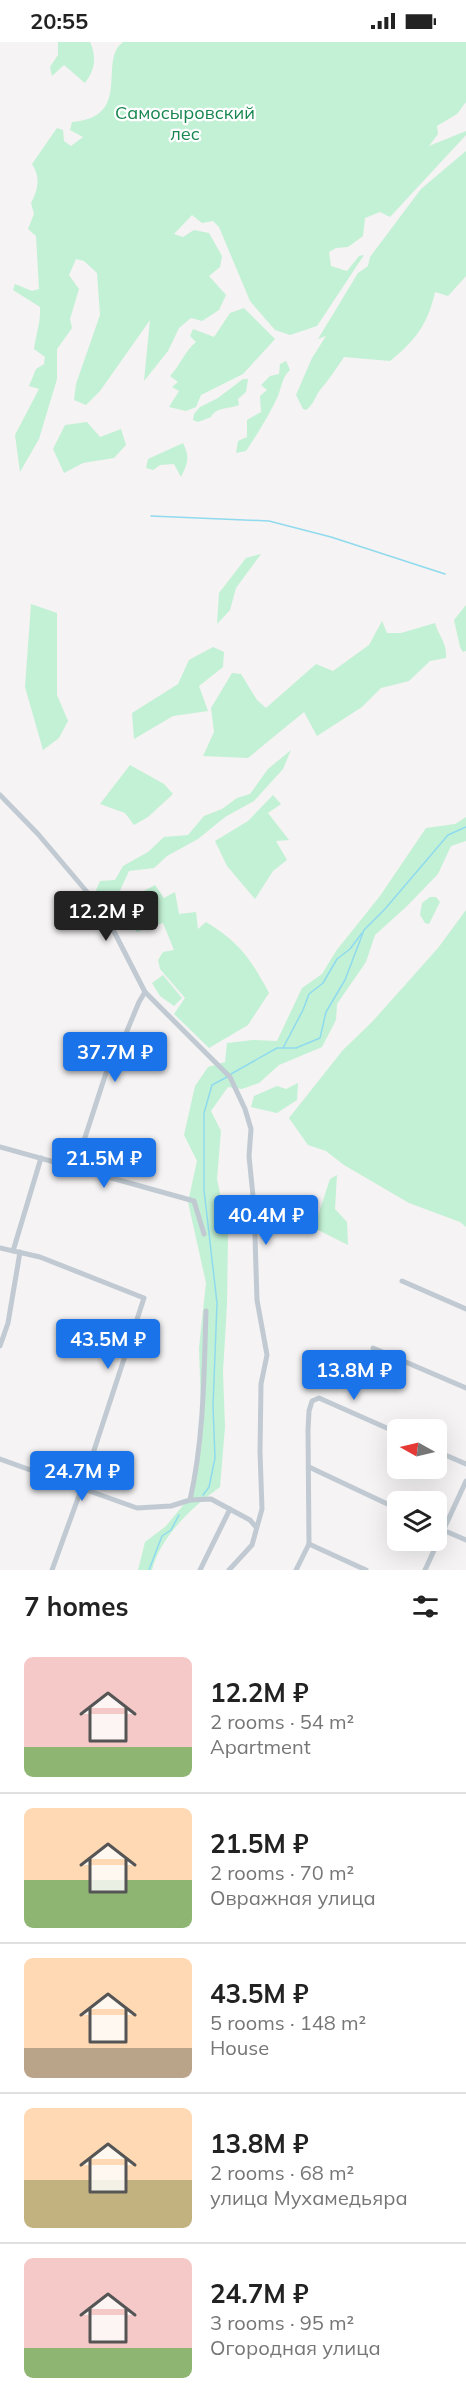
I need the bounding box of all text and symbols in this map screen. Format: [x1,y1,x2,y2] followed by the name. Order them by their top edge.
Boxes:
[30,7,88,35] text: 20:55
[115,101,255,145] park label: Самосыровский лес
[51,891,161,942] pin: 12.2M ₽
[68,898,144,923] text: 12.2M ₽
[60,1032,170,1083] pin: 37.7M ₽
[77,1039,153,1064] text: 37.7M ₽
[49,1138,159,1189] pin: 21.5M ₽
[66,1145,142,1170] text: 21.5M ₽
[211,1195,321,1246] pin: 40.4M ₽
[228,1202,304,1227] text: 40.4M ₽
[53,1319,163,1370] pin: 43.5M ₽
[70,1326,146,1351] text: 43.5M ₽
[299,1350,409,1401] pin: 13.8M ₽
[316,1357,392,1382] text: 13.8M ₽
[387,1419,447,1479] north arrow
[387,1419,447,1551] map controls
[27,1451,137,1502] pin: 24.7M ₽
[44,1458,120,1483] text: 24.7M ₽
[387,1491,447,1551] button: layers
[24,1590,128,1623] text: 7 homes
[409,1590,442,1623] icon: filters
[210,1676,309,1709] text: 12.2M ₽
[72,1681,144,1753] icon: home
[210,1709,354,1734] text: 2 rooms · 54 m²
[210,1734,311,1759] text: Apartment
[210,1827,309,1860] text: 21.5M ₽
[72,1832,144,1904] icon: home
[210,1860,354,1885] text: 2 rooms · 70 m²
[210,1885,376,1910] text: Овражная улица
[210,1977,309,2010] text: 43.5M ₽
[72,1982,144,2054] icon: home
[210,2010,366,2035] text: 5 rooms · 148 m²
[210,2035,269,2060] text: House
[210,2127,309,2160] text: 13.8M ₽
[72,2132,144,2204] icon: home
[210,2160,354,2185] text: 2 rooms · 68 m²
[210,2185,408,2210] text: улица Мухамедьяра
[210,2277,309,2310] text: 24.7M ₽
[72,2282,144,2354] icon: home
[210,2310,354,2335] text: 3 rooms · 95 m²
[210,2335,381,2360] text: Огородная улица

